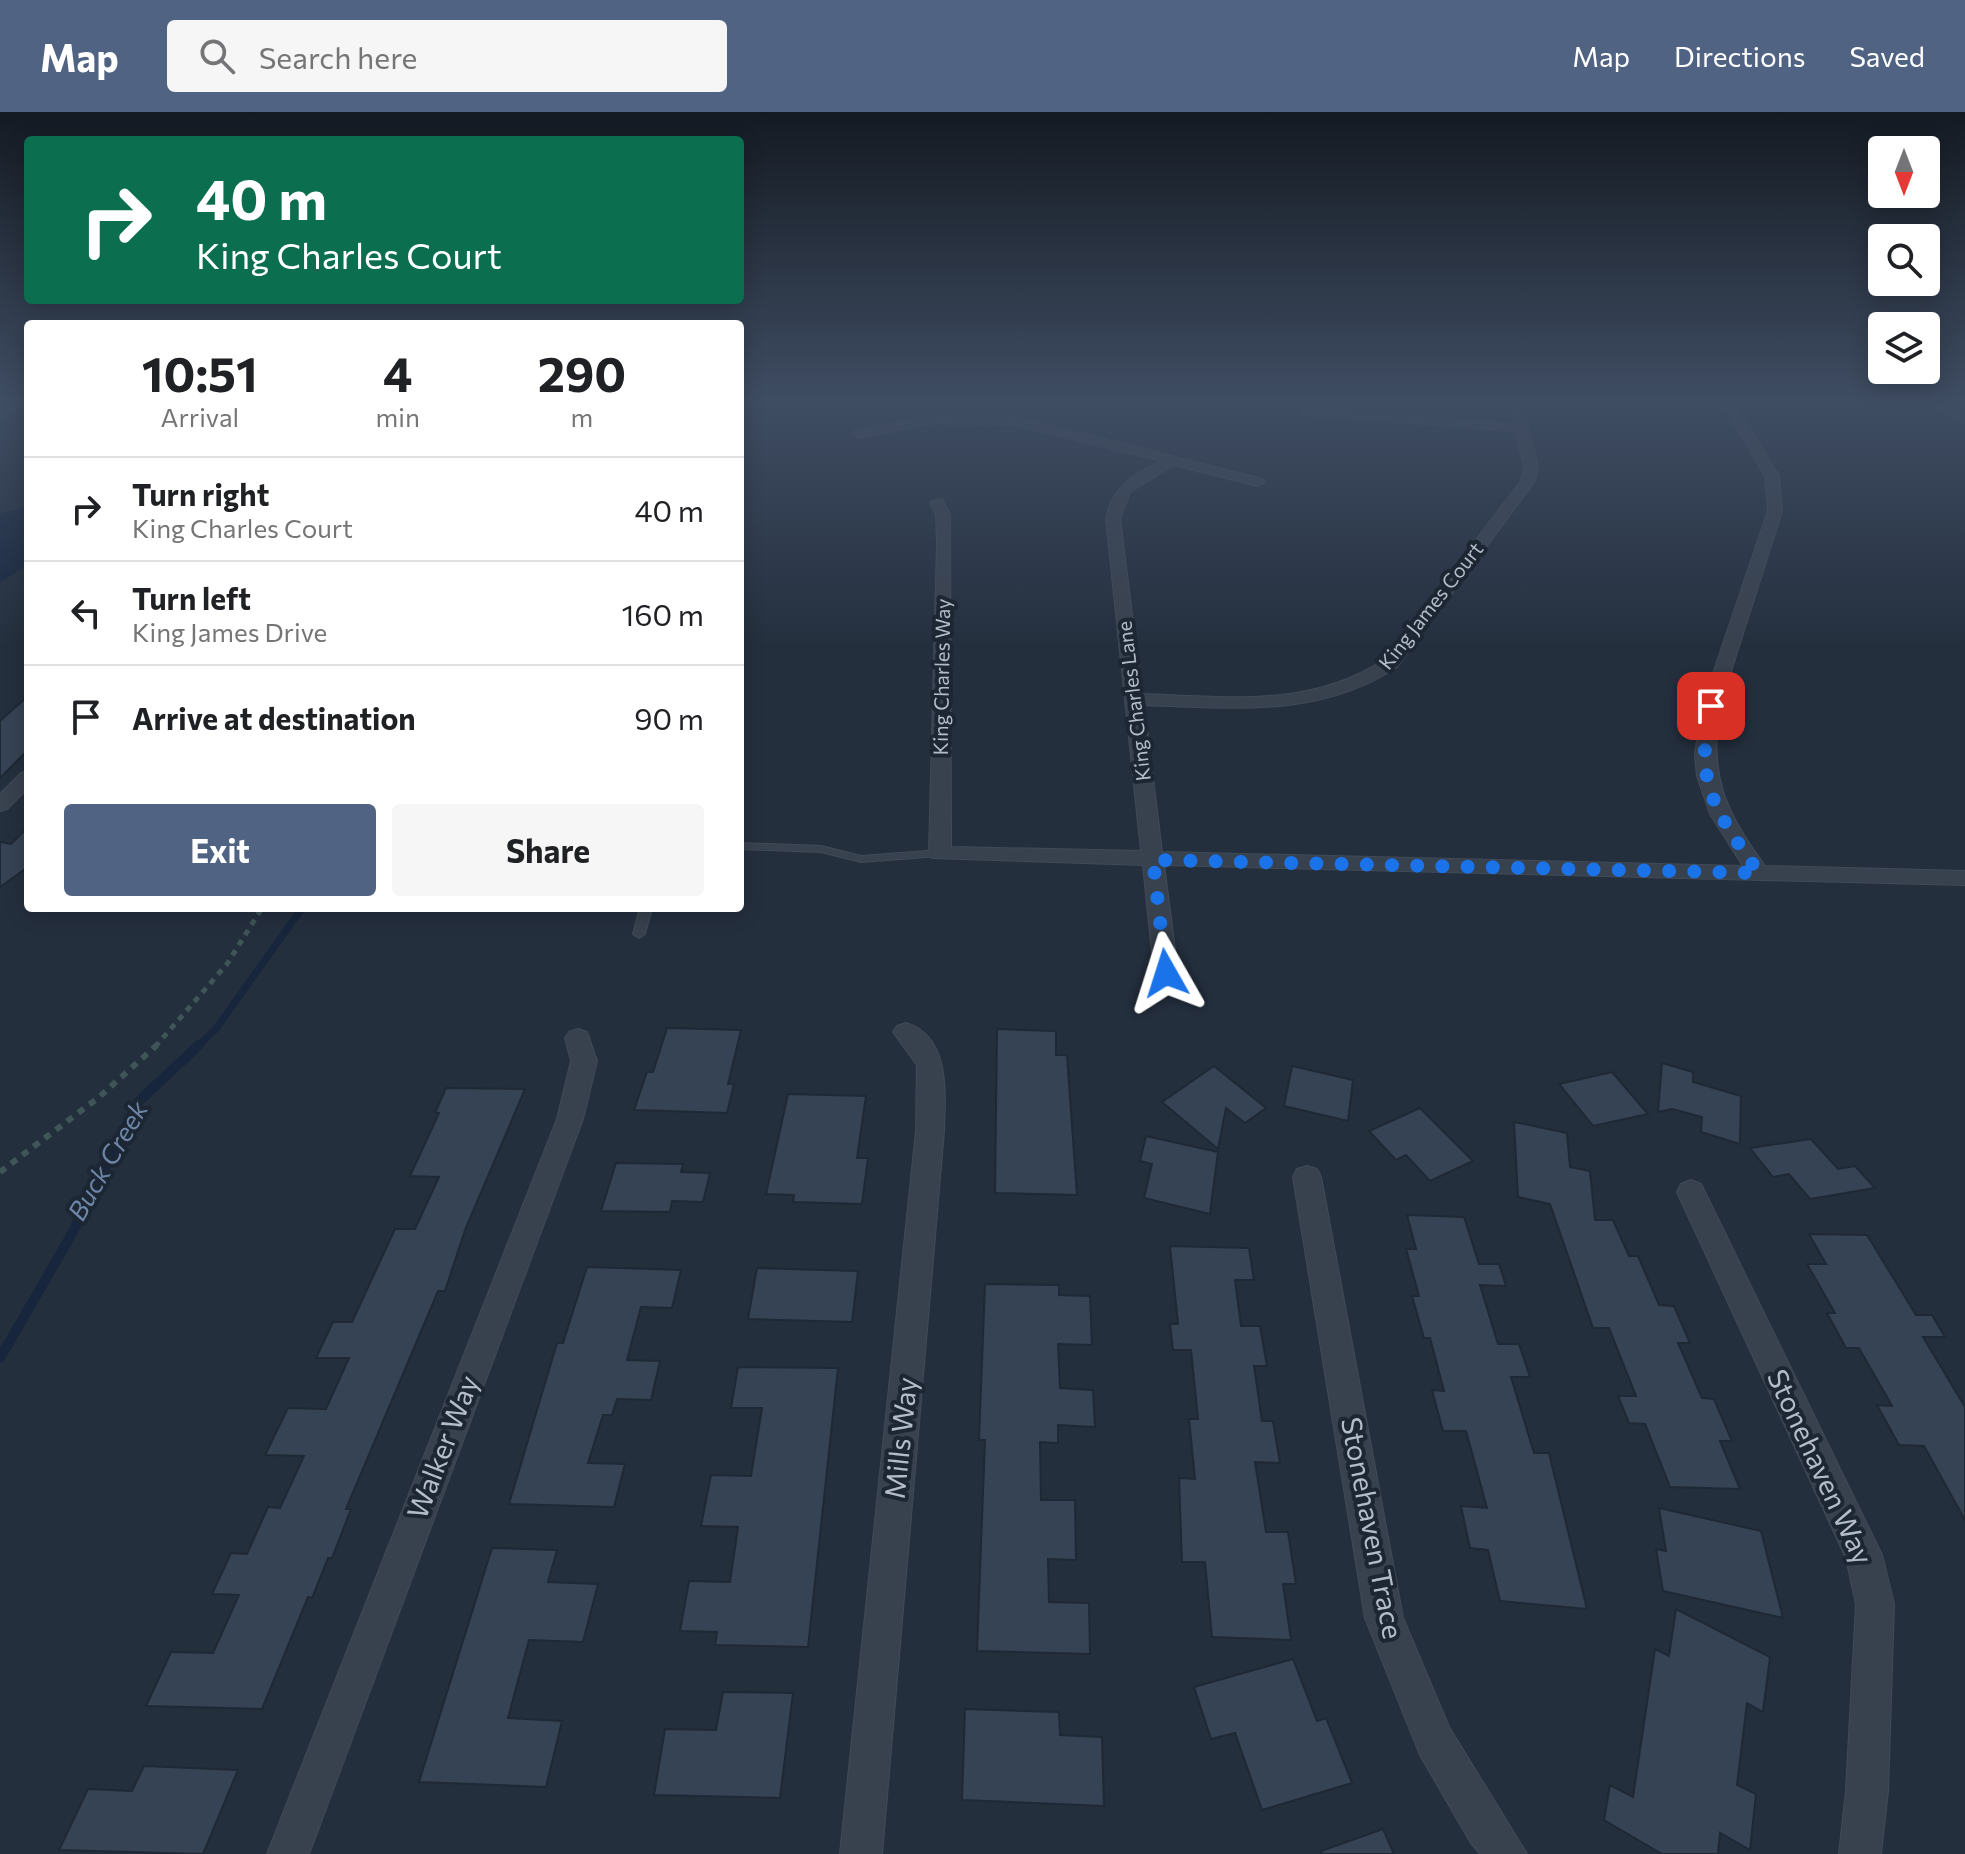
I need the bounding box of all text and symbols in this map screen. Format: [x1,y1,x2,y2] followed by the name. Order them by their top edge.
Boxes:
[167,20,727,92] search box
[40,33,119,80] text: Map
[195,34,239,78] icon: search
[259,38,417,75] text: Search here
[1572,39,1630,73] text: Map
[1674,39,1805,73] text: Directions
[1849,39,1925,73] text: Saved
[1868,136,1940,208] north arrow
[1868,136,1940,384] map controls
[196,163,327,232] text: 40 m
[64,168,168,272] icon: right
[1868,224,1940,296] button: search
[196,232,502,276] text: King Charles Court
[1868,312,1940,384] button: layers
[142,343,258,402] text: 10:51
[383,343,412,402] text: 4
[538,343,626,402] text: 290
[160,401,239,432] text: Arrival
[376,401,420,432] text: min
[571,401,593,432] text: m
[132,475,269,512] text: Turn right
[64,487,108,531] icon: right
[635,491,704,528] text: 40 m
[132,512,353,543] text: King Charles Court
[1373,537,1487,674] street label: King James Court
[132,579,251,616] text: Turn left
[64,591,108,635] icon: left
[621,595,704,632] text: 160 m
[928,598,954,756] street label: King Charles Way
[132,616,327,647] text: King James Drive
[1111,620,1155,782] street label: King Charles Lane
[1677,672,1745,740] pin
[1689,684,1733,728] icon: arrive
[64,695,108,739] icon: arrive
[132,699,416,736] text: Arrive at destination
[634,699,704,736] text: 90 m
[64,804,376,896] button: Exit
[392,804,704,896] button: Share
[1124,931,1208,1015] position arrow
[60,1094,154,1225] water label: Buck Creek
[1761,1364,1881,1570] street label: Stonehaven Way
[399,1370,485,1523] street label: Walker Way
[877,1375,923,1500] street label: Mills Way
[1335,1414,1411,1642] street label: Stonehaven Trace

